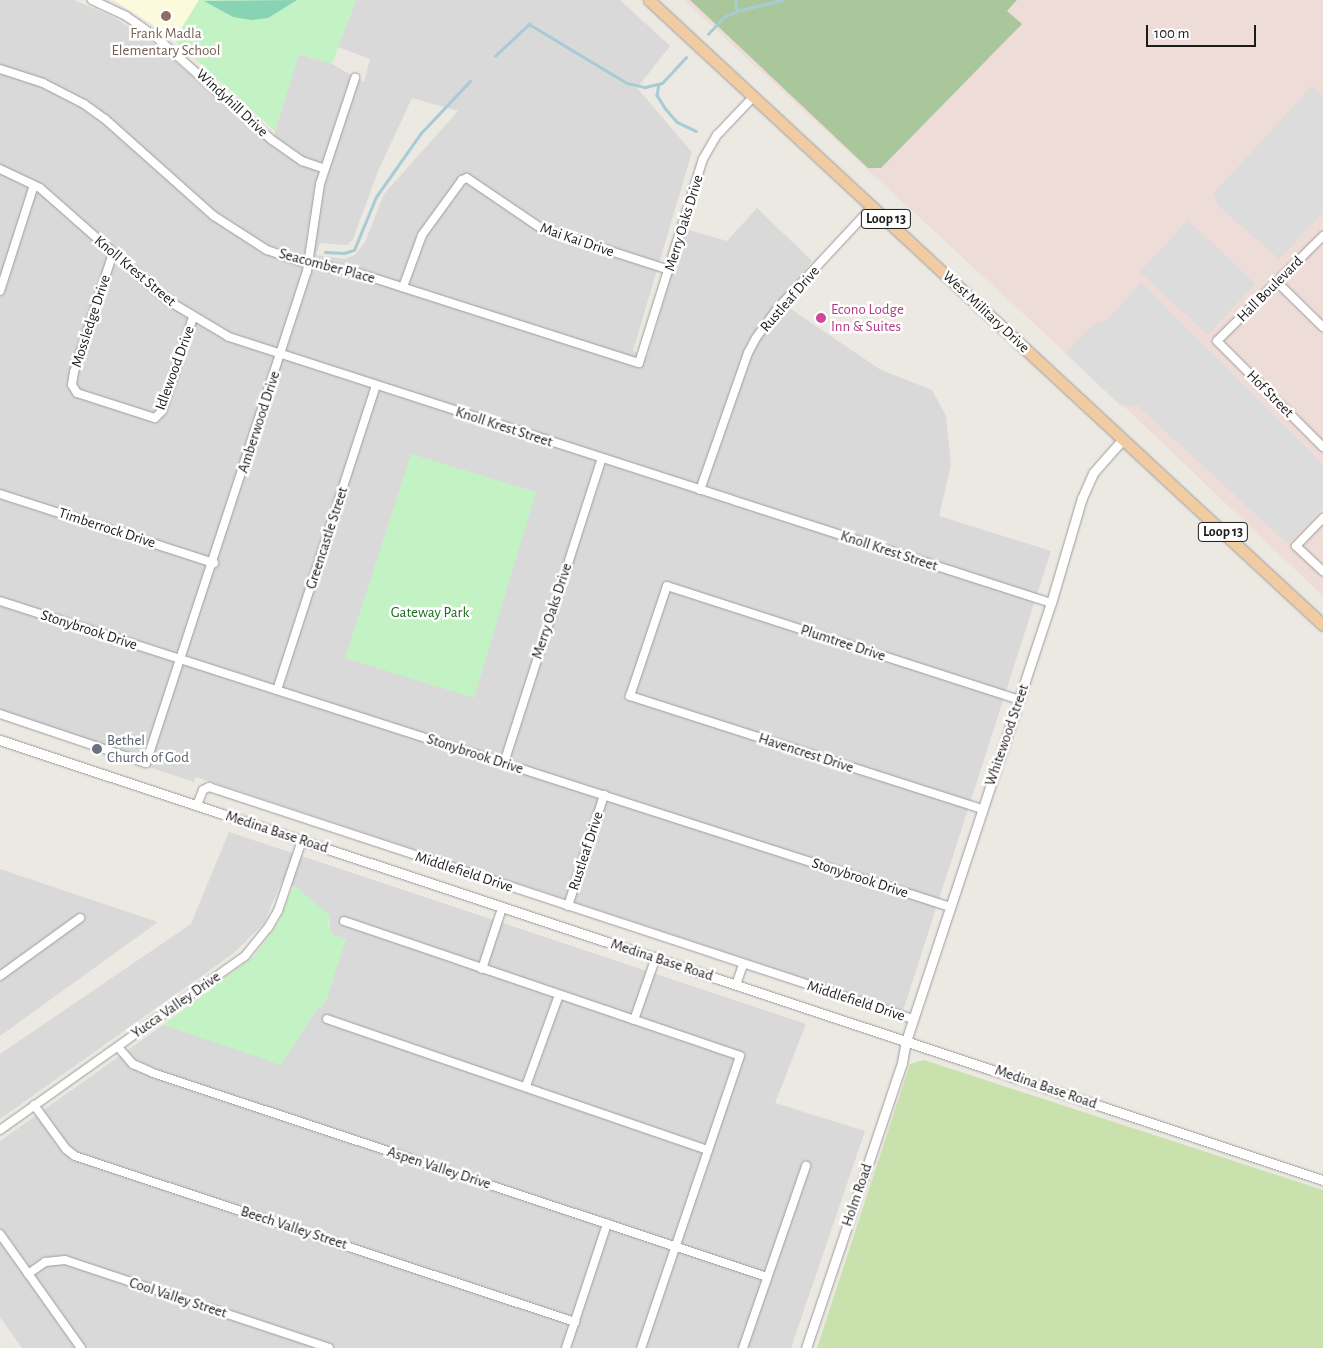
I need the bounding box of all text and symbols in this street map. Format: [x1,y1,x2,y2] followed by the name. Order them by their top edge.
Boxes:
[160,10,172,22] marker: Frank Madla Elementary School
[1148,15,1258,47] scale bar
[112,24,220,59] place label: Frank Madla Elementary School
[1154,26,1189,41] text: 100 m
[192,65,272,141] street label: Windyhill Drive
[661,173,707,273] street label: Merry Oaks Drive
[860,208,912,230] road number: Loop 13
[538,219,616,261] street label: Mai Kai Drive
[91,232,179,310] street label: Knoll Krest Street
[277,245,377,287] street label: Seacomber Place
[1233,252,1307,326] street label: Hall Boulevard
[756,262,824,336] street label: Rustleaf Drive
[939,267,1033,357] street label: West Military Drive
[68,272,114,370] street label: Mossledge Drive
[831,300,904,335] place label: Econo Lodge Inn & Suites
[815,312,827,324] marker: Econo Lodge Inn & Suites
[151,323,199,413] street label: Idlewood Drive
[1243,367,1297,421] street label: Hof Street
[234,369,284,475] street label: Amberwood Drive
[453,403,555,451] street label: Knoll Krest Street
[302,485,352,591] street label: Greencastle Street
[56,504,158,552] street label: Timberrock Drive
[1197,520,1249,544] road number: Loop 13
[838,527,940,575] street label: Knoll Krest Street
[528,561,576,661] street label: Merry Oaks Drive
[391,604,469,622] park label: Gateway Park
[38,606,140,654] street label: Stonybrook Drive
[798,621,888,665] street label: Plumtree Drive
[981,682,1033,788] street label: Whitewood Street
[756,729,856,777] street label: Havencrest Drive
[424,730,526,778] street label: Stonybrook Drive
[107,731,189,766] place label: Bethel Church of God
[91,743,103,755] marker: Bethel Church of God
[223,807,331,857] street label: Medina Base Road
[565,809,607,893] street label: Rustleaf Drive
[413,848,515,896] street label: Middlefield Drive
[809,854,911,902] street label: Stonybrook Drive
[608,935,716,985] street label: Medina Base Road
[128,968,224,1042] street label: Yucca Valley Drive
[805,977,907,1025] street label: Middlefield Drive
[993,1061,1099,1113] street label: Medina Base Road
[385,1143,493,1193] street label: Aspen Valley Drive
[838,1161,876,1229] street label: Holm Road
[238,1202,350,1254] street label: Beech Valley Street
[127,1274,229,1322] street label: Cool Valley Street

